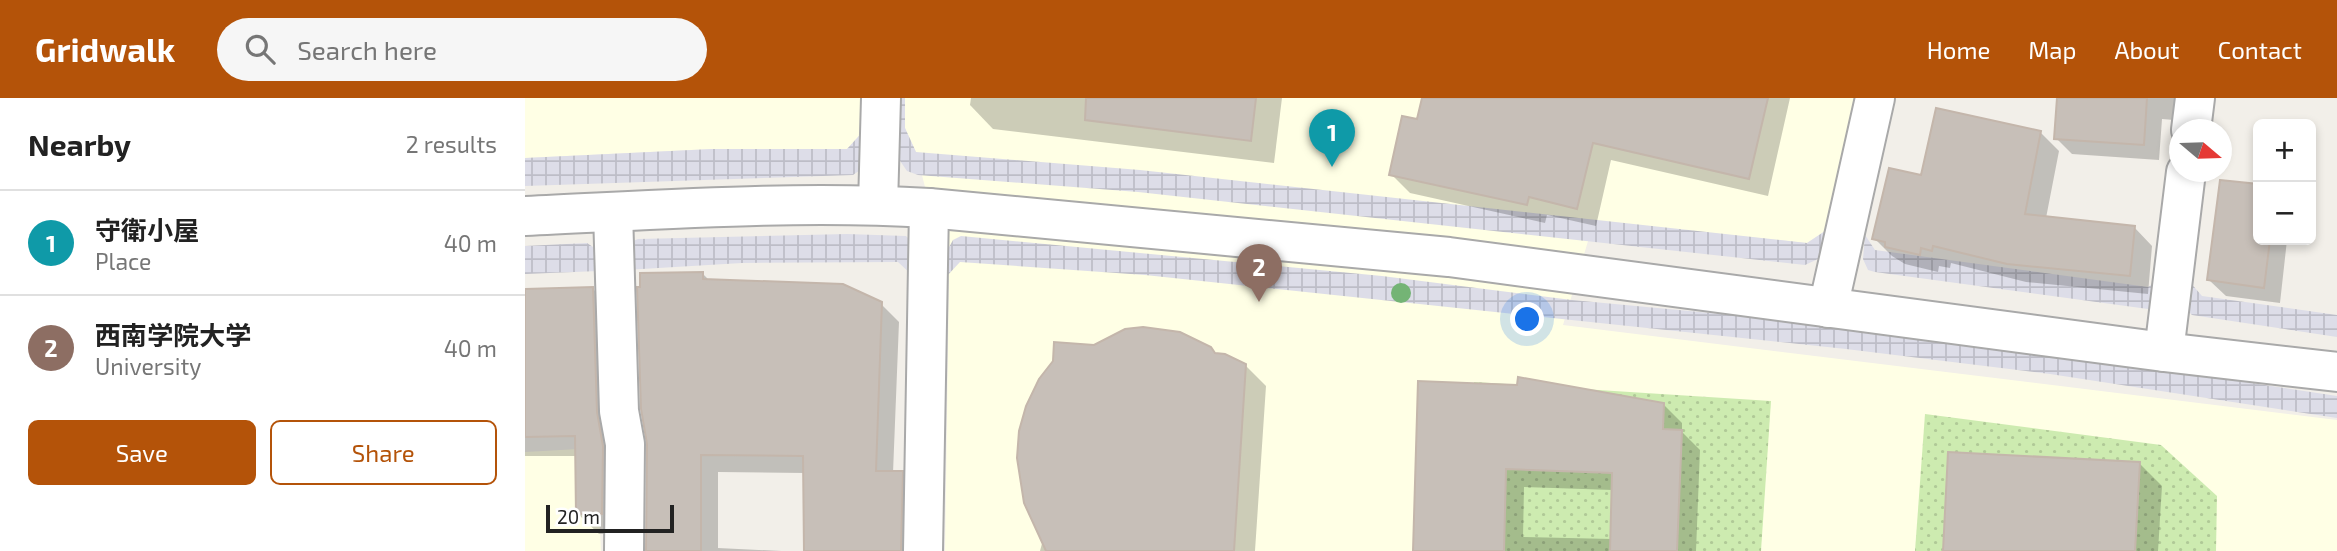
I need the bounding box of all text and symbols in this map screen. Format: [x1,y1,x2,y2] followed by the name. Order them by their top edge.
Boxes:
[217,18,707,81] search box
[35,29,175,69] text: Gridwalk
[241,30,279,68] icon: search
[297,34,437,65] text: Search here
[1927,35,1990,64] text: Home
[2028,35,2076,64] text: Map
[2114,35,2180,64] text: About
[2218,35,2302,64] text: Contact
[1309,109,1355,167] pin: 1
[2169,119,2232,182] north arrow
[2253,119,2316,245] map controls
[2253,119,2316,182] button: +
[28,126,131,162] text: Nearby
[406,130,497,158] text: 2 results
[2253,182,2316,245] button: −
[95,214,199,245] text: 守衛小屋
[46,229,56,257] text: 1
[444,229,497,257] text: 40 m
[1236,244,1282,302] pin: 2
[95,247,151,275] text: Place
[1510,302,1544,336] your location
[95,319,251,350] text: 西南学院大学
[44,334,58,362] text: 2
[444,334,497,362] text: 40 m
[95,352,201,380] text: University
[28,420,256,485] button: Save
[270,420,497,485] button: Share
[546,502,674,534] scale bar
[557,505,600,528] text: 20 m

